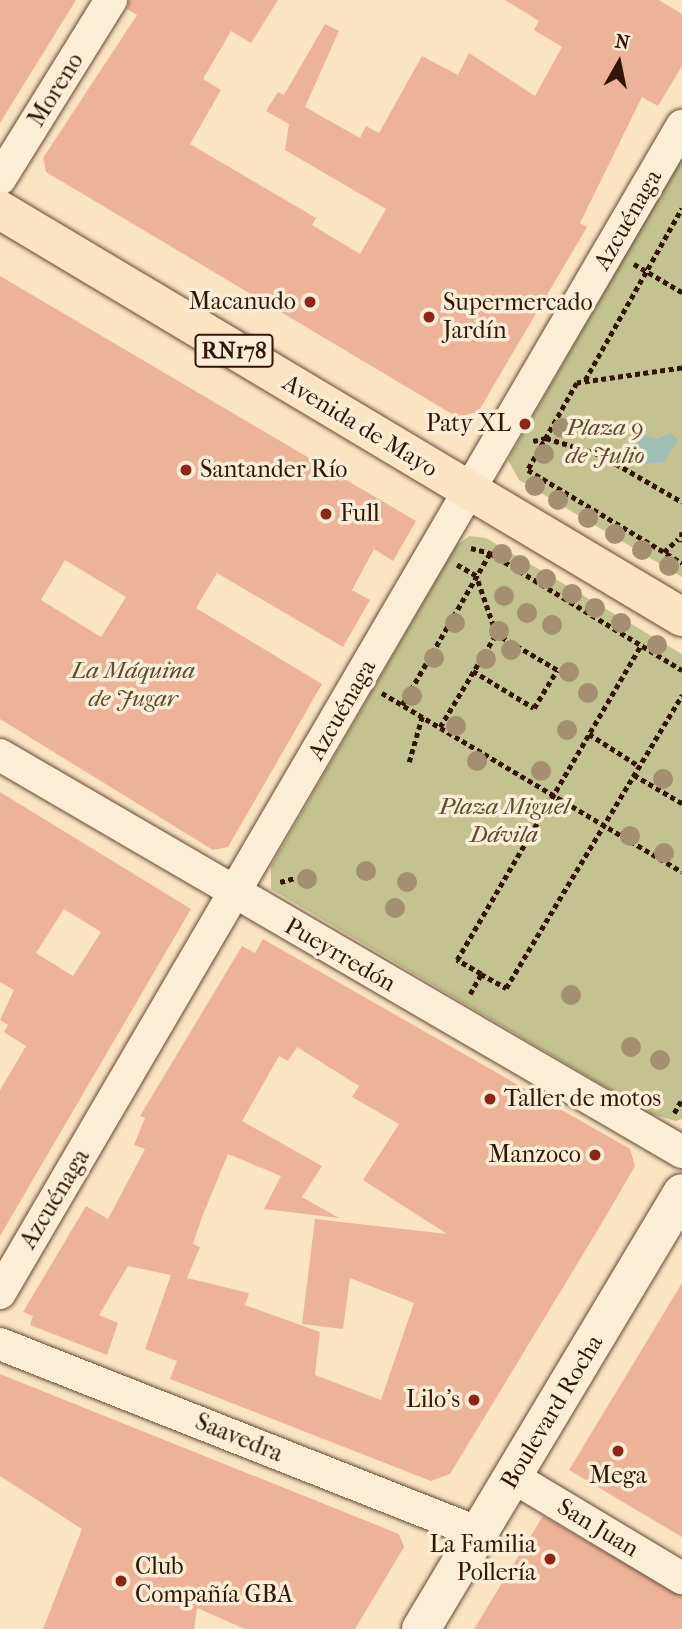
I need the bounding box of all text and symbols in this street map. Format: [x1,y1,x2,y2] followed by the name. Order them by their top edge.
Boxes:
[584,28,654,98] north arrow
[613,30,631,54] text: N
[22,48,90,132] street label: Moreno
[588,165,668,275] street label: Azcuénaga
[189,288,296,316] place label: Macanudo
[443,289,593,345] place label: Supermercado Jardín
[302,294,318,310] marker: Macanudo
[421,309,437,325] marker: Supermercado Jardín
[194,332,274,370] road number: RN178
[277,368,443,484] street label: Avenida de Mayo
[426,410,511,438] place label: Paty XL
[565,414,645,470] park label: Plaza 9 de Julio
[517,416,533,432] marker: Paty XL
[200,456,348,484] place label: Santander Río
[178,462,194,478] marker: Santander Río
[340,500,380,528] place label: Full
[318,506,334,522] marker: Full
[302,655,382,765] street label: Azcuénaga
[71,657,195,713] park label: La Máquina de Jugar
[439,793,569,849] park label: Plaza Miguel Dávila
[279,912,401,998] street label: Pueyrredón
[504,1085,661,1113] place label: Taller de motos
[482,1091,498,1107] marker: Taller de motos
[488,1141,581,1169] place label: Manzoco
[14,1144,96,1254] street label: Azcuénaga
[587,1147,603,1163] marker: Manzoco
[495,1330,609,1494] street label: Boulevard Rocha
[406,1386,460,1414] place label: Lilo's
[466,1392,482,1408] marker: Lilo's
[191,1407,287,1469] street label: Saavedra
[610,1443,626,1459] marker: Mega
[589,1462,647,1490] place label: Mega
[552,1493,644,1563] street label: San Juan
[430,1531,536,1587] place label: La Familia Pollería
[542,1551,558,1567] marker: La Familia Pollería
[135,1553,293,1609] place label: Club Compañía GBA
[113,1573,129,1589] marker: Club Compañía GBA

